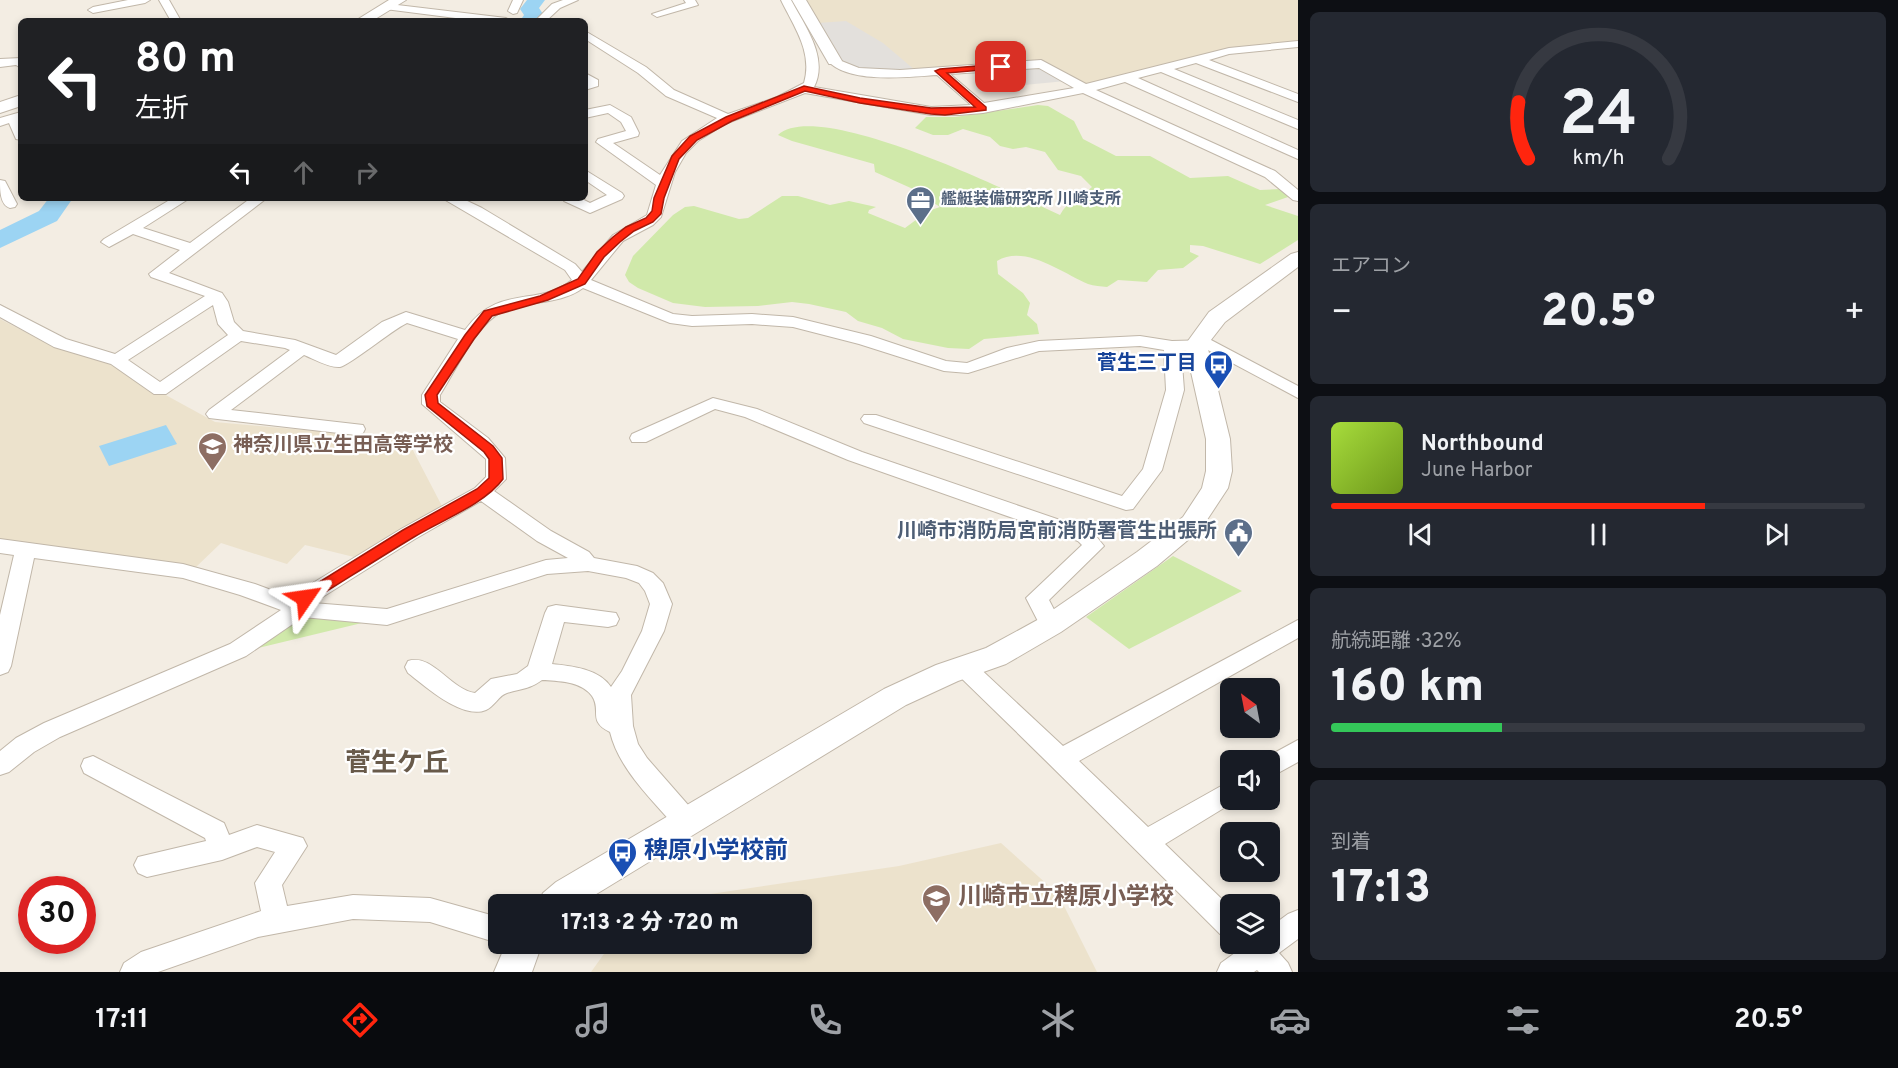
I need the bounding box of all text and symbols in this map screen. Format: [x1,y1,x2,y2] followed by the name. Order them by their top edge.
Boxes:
[135,34,236,87] text: 80 m
[975,41,1026,92] pin
[36,42,114,120] icon: left
[984,50,1017,83] icon: arrive
[1559,78,1637,157] text: 24
[135,93,189,127] text: 左折
[1572,145,1624,172] text: km/h
[224,156,257,189] icon: left
[287,156,320,189] icon: ahead
[350,156,383,189] icon: right
[904,184,936,226] office icon: 艦艇装備研究所 川崎支所
[941,190,1121,210] place label: 艦艇装備研究所 川崎支所
[1331,254,1411,280] text: エアコン
[1541,285,1655,342] text: 20.5°
[1331,293,1352,335] text: −
[1844,293,1865,335] text: +
[1202,348,1234,390] bus stop icon: 菅生三丁目
[1097,351,1197,377] place label: 菅生三丁目
[196,430,228,472] school or university icon: 神奈川県立生田高等学校
[1421,431,1544,458] text: Northbound
[233,433,453,459] place label: 神奈川県立生田高等学校
[1421,458,1533,484] text: June Harbor
[1222,516,1254,558] public building icon: 川崎市消防局宮前消防署菅生出張所
[1404,518,1437,551] icon: previous
[1582,518,1615,551] icon: pause
[1760,518,1793,551] icon: next
[897,519,1217,545] place label: 川崎市消防局宮前消防署菅生出張所
[273,566,337,630] position arrow
[1331,629,1462,655] text: 航続距離 · 32%
[1331,660,1484,717] text: 160 km
[1220,678,1280,738] north arrow
[1220,678,1280,954] map controls
[345,748,449,781] district label: 菅生ケ丘
[1220,750,1280,810] button: sound
[1220,822,1280,882] button: search
[1331,830,1371,856] text: 到着
[607,836,639,878] bus stop icon: 稗原小学校前
[644,837,788,867] place label: 稗原小学校前
[1331,861,1431,918] text: 17:13
[18,876,96,954] speed limit sign: 30
[921,882,953,924] school or university icon: 川崎市立稗原小学校
[958,883,1174,913] place label: 川崎市立稗原小学校
[1220,894,1280,954] button: layers
[561,910,739,937] text: 17:13 · 2 分 · 720 m
[339,999,381,1041] icon: directions
[572,999,614,1041] icon: music
[804,999,846,1041] icon: phone
[1037,999,1079,1041] icon: climate
[1269,999,1311,1041] icon: car
[1502,999,1544,1041] icon: filters
[95,1003,149,1037] text: 17:11
[1734,1003,1803,1037] text: 20.5°

